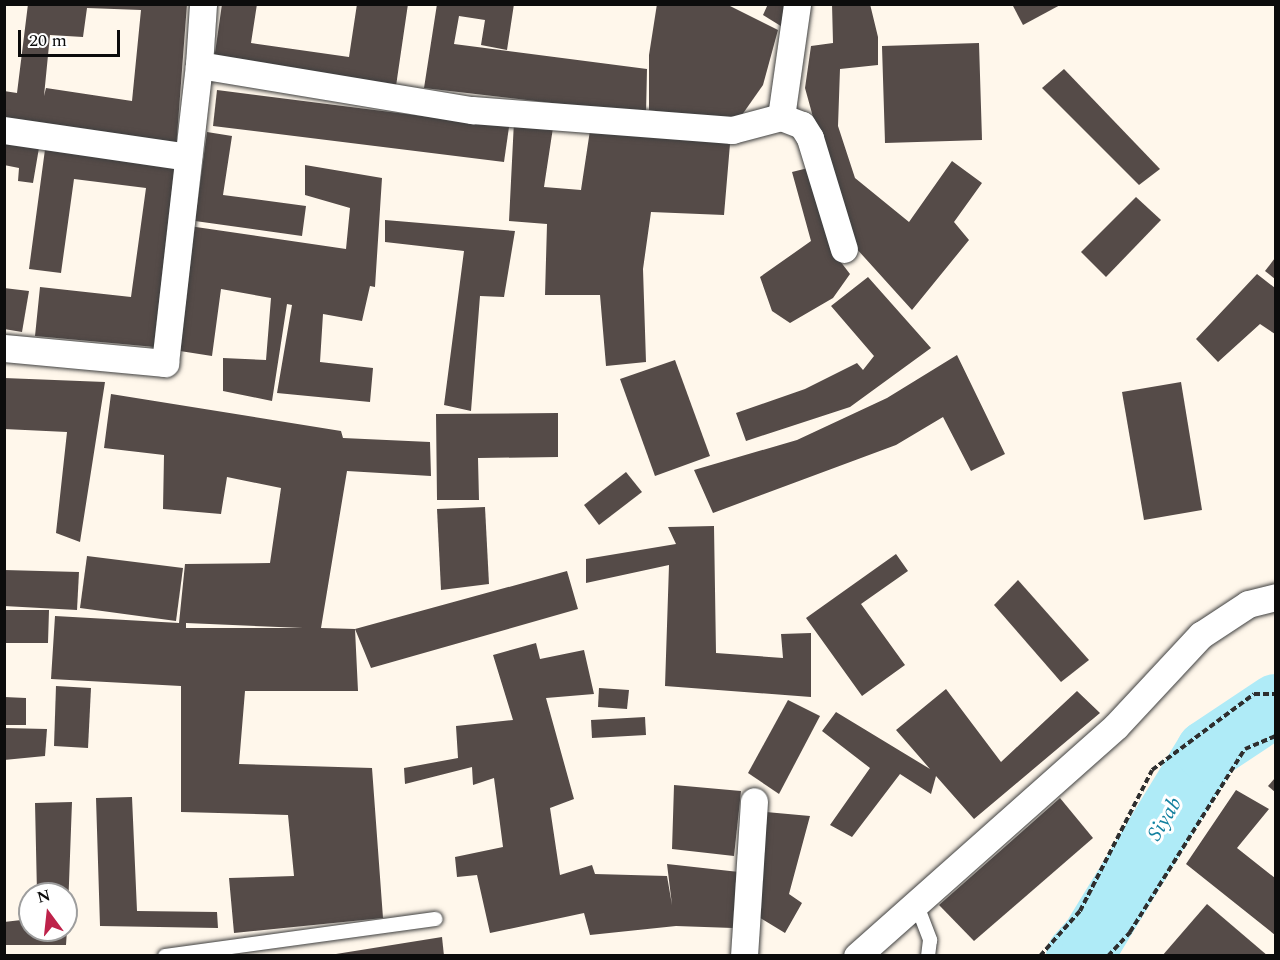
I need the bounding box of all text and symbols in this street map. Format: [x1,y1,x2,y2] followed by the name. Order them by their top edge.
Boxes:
[21,18,123,56] scale bar
[29,27,67,54] text: 20 m
[1142,792,1188,846] water label: Siyab
[18,882,78,942] north arrow
[34,883,53,910] text: N

